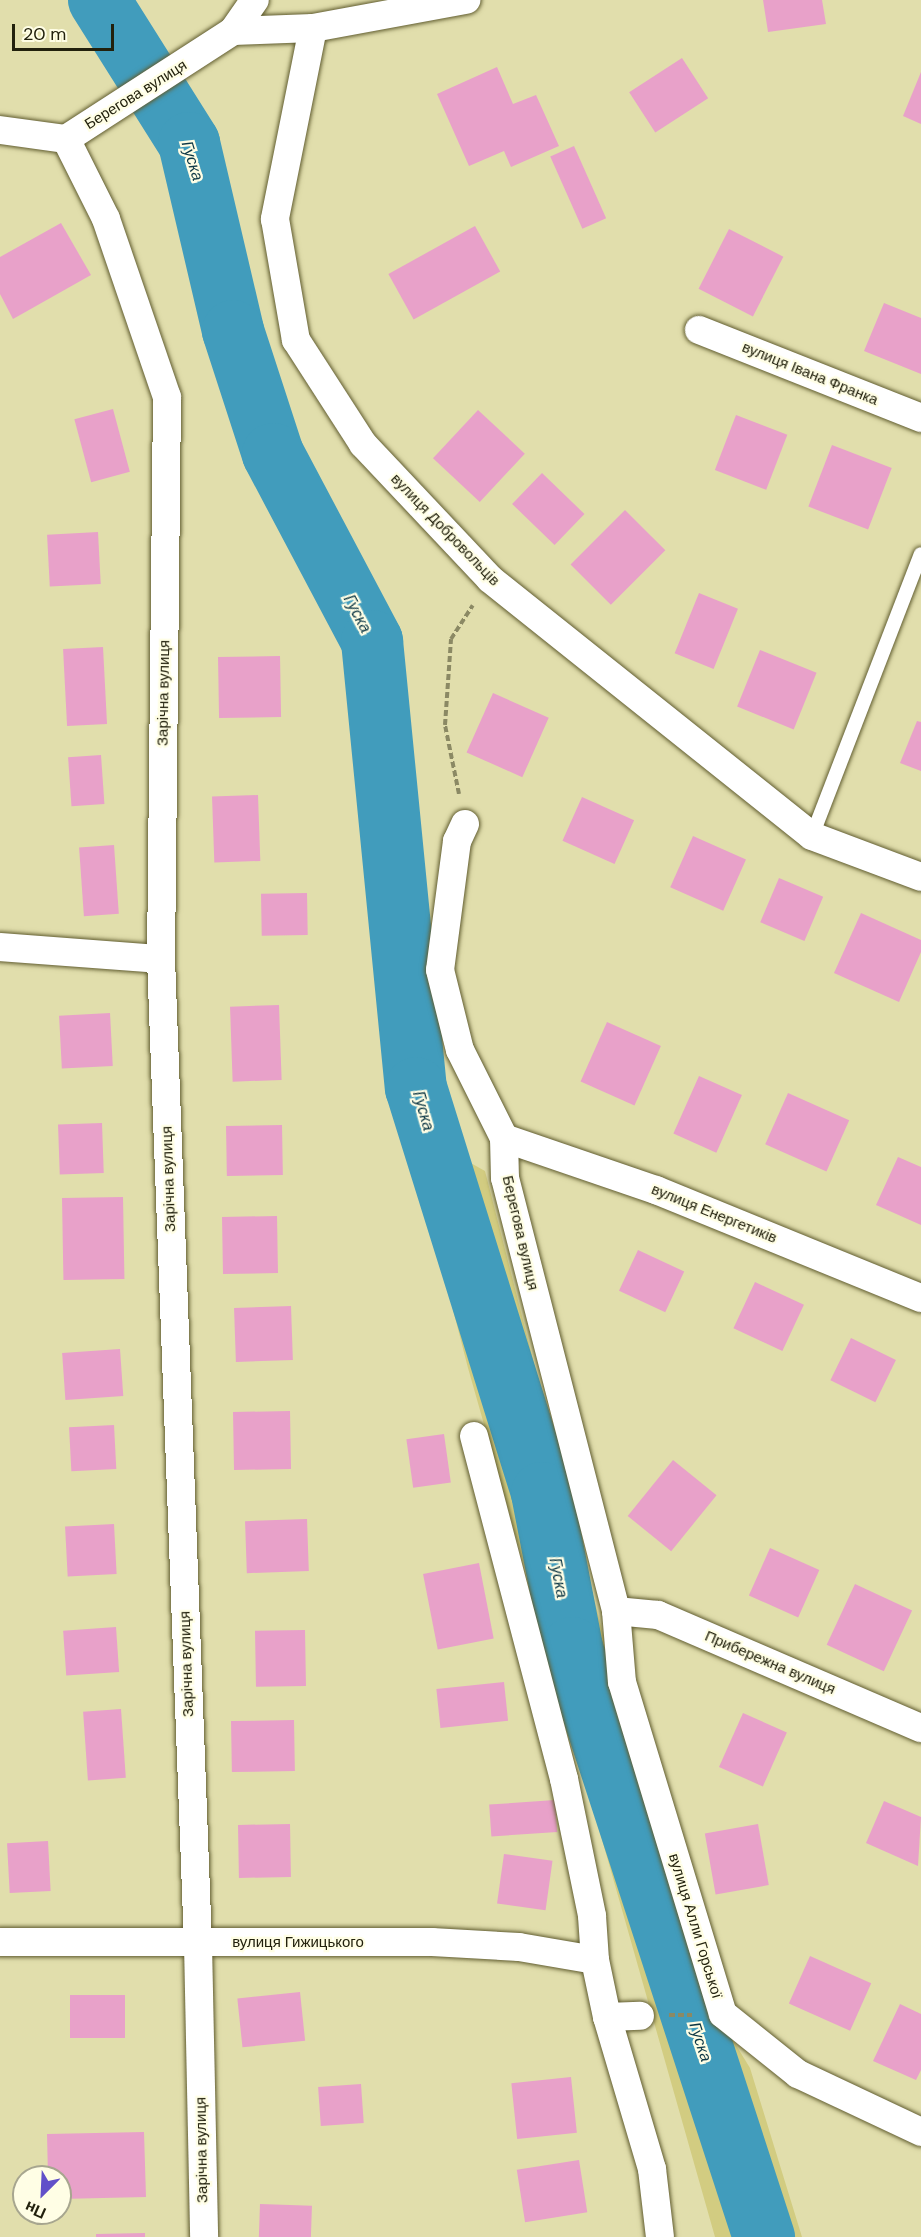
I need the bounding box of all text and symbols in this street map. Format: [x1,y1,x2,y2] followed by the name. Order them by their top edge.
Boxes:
[15,12,117,50] scale bar
[23,22,66,46] text: 20 m
[82,56,190,134] street label: Берегова вулиця
[177,139,207,183] water label: Гуска
[739,338,881,410] street label: вулиця Івана Франка
[387,470,503,590] street label: вулиця Добровольців
[339,592,375,636] water label: Гуска
[154,640,174,746] street label: Зарічна вулиця
[408,1089,438,1133] water label: Гуска
[158,1126,180,1232] street label: Зарічна вулиця
[498,1174,542,1292] street label: Берегова вулиця
[649,1181,779,1247] street label: вулиця Енергетиків
[545,1556,571,1600] water label: Гуска
[176,1611,198,1717] street label: Зарічна вулиця
[702,1627,838,1699] street label: Прибережна вулиця
[664,1851,726,2001] street label: вулиця Алли Горської
[232,1934,364,1952] street label: вулиця Гижицького
[685,2020,715,2064] water label: Гуска
[192,2097,212,2203] street label: Зарічна вулиця
[12,2165,72,2225] north arrow
[21,2196,49,2224] text: Пн

